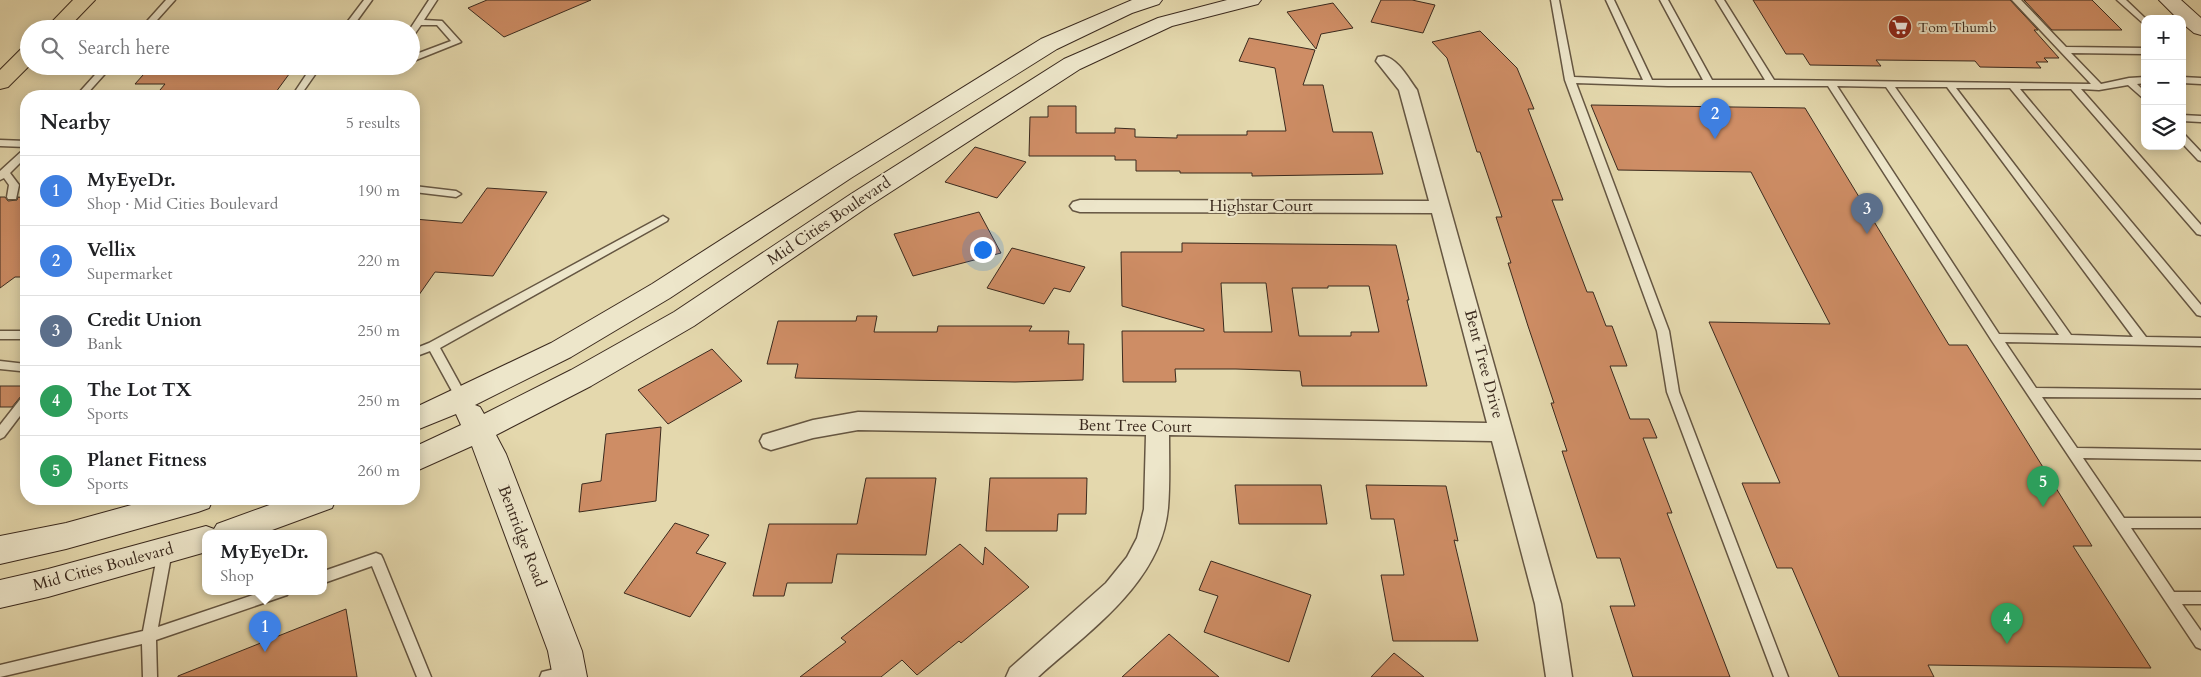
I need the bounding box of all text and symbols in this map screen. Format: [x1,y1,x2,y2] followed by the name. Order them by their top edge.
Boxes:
[1887,14,1913,40] supermarket icon: Tom Thumb
[2141,15,2186,150] map controls
[2141,15,2186,60] button: +
[1918,18,1996,37] place label: Tom Thumb
[20,20,420,75] search box
[38,34,66,62] icon: search
[78,35,170,61] text: Search here
[2141,60,2186,105] button: −
[1699,98,1731,139] pin: 2
[2141,105,2186,150] button: layers
[40,108,111,137] text: Nearby
[346,112,400,134] text: 5 results
[87,167,176,193] text: MyEyeDr.
[763,171,895,271] street label: Mid Cities Boulevard
[52,180,60,202] text: 1
[358,180,400,202] text: 190 m
[87,193,278,215] text: Shop · Mid Cities Boulevard
[1851,193,1883,234] pin: 3
[1209,195,1313,217] street label: Highstar Court
[87,237,136,263] text: Vellix
[970,237,996,263] your location
[52,250,60,272] text: 2
[358,250,400,272] text: 220 m
[87,263,173,285] text: Supermarket
[87,307,202,333] text: Credit Union
[1459,307,1509,421] street label: Bent Tree Drive
[52,320,60,342] text: 3
[358,320,400,342] text: 250 m
[87,333,122,355] text: Bank
[87,377,192,403] text: The Lot TX
[52,390,60,412] text: 4
[358,390,400,412] text: 250 m
[87,403,128,425] text: Sports
[1078,414,1192,438] street label: Bent Tree Court
[87,447,207,473] text: Planet Fitness
[52,460,60,482] text: 5
[358,460,400,482] text: 260 m
[2027,466,2059,507] pin: 5
[87,473,128,495] text: Sports
[493,482,552,590] street label: Bentridge Road
[202,530,327,595] popup
[30,538,176,596] street label: Mid Cities Boulevard
[220,539,309,565] text: MyEyeDr.
[220,565,254,587] text: Shop
[1991,603,2023,644] pin: 4
[249,611,281,652] pin: 1

